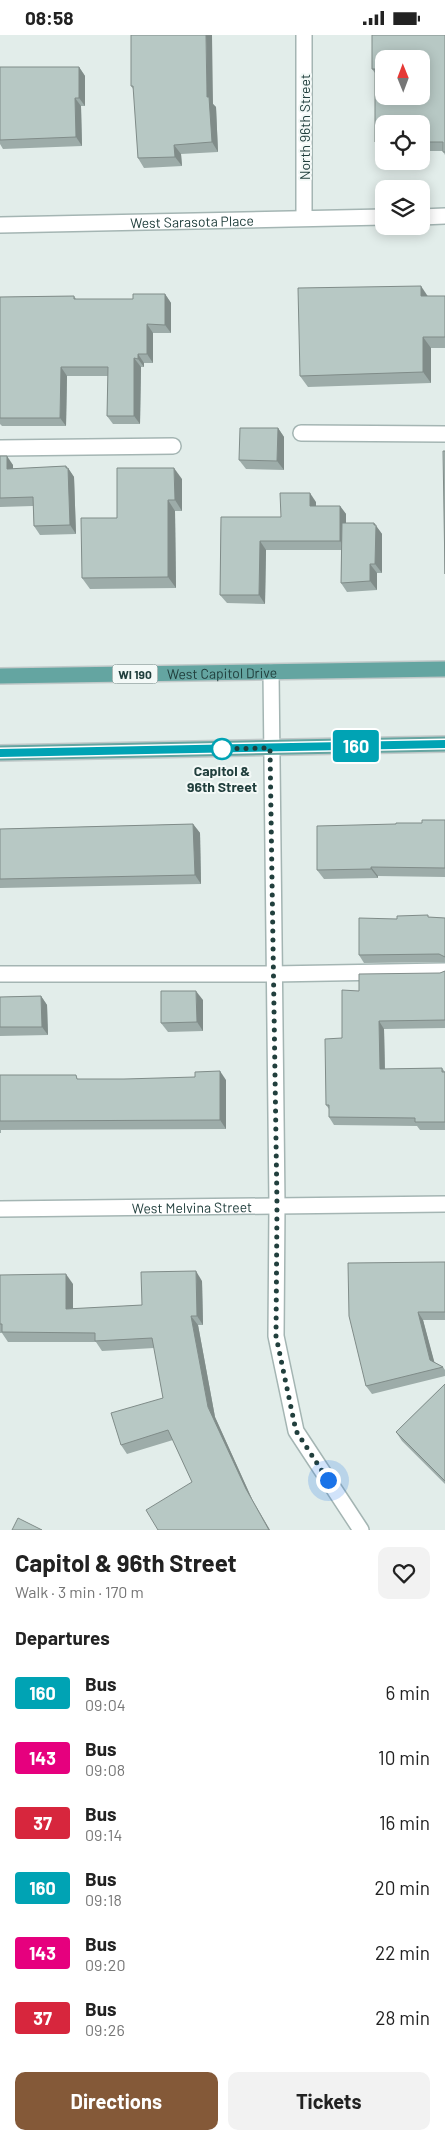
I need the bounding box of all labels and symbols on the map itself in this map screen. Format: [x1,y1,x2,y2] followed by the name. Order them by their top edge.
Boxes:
[375,50,430,105] north arrow
[296,74,313,180] street label: North 96th Street
[130,211,254,231] street label: West Sarasota Place
[167,663,277,682] street label: West Capitol Drive
[112,665,158,683] road number: WI 190
[327,730,385,762] line badge: 160
[211,738,233,760] marker: Capitol & 96th Street
[187,762,257,795] place label: Capitol & 96th Street
[132,1198,252,1216] street label: West Melvina Street
[316,1468,341,1493] your location

